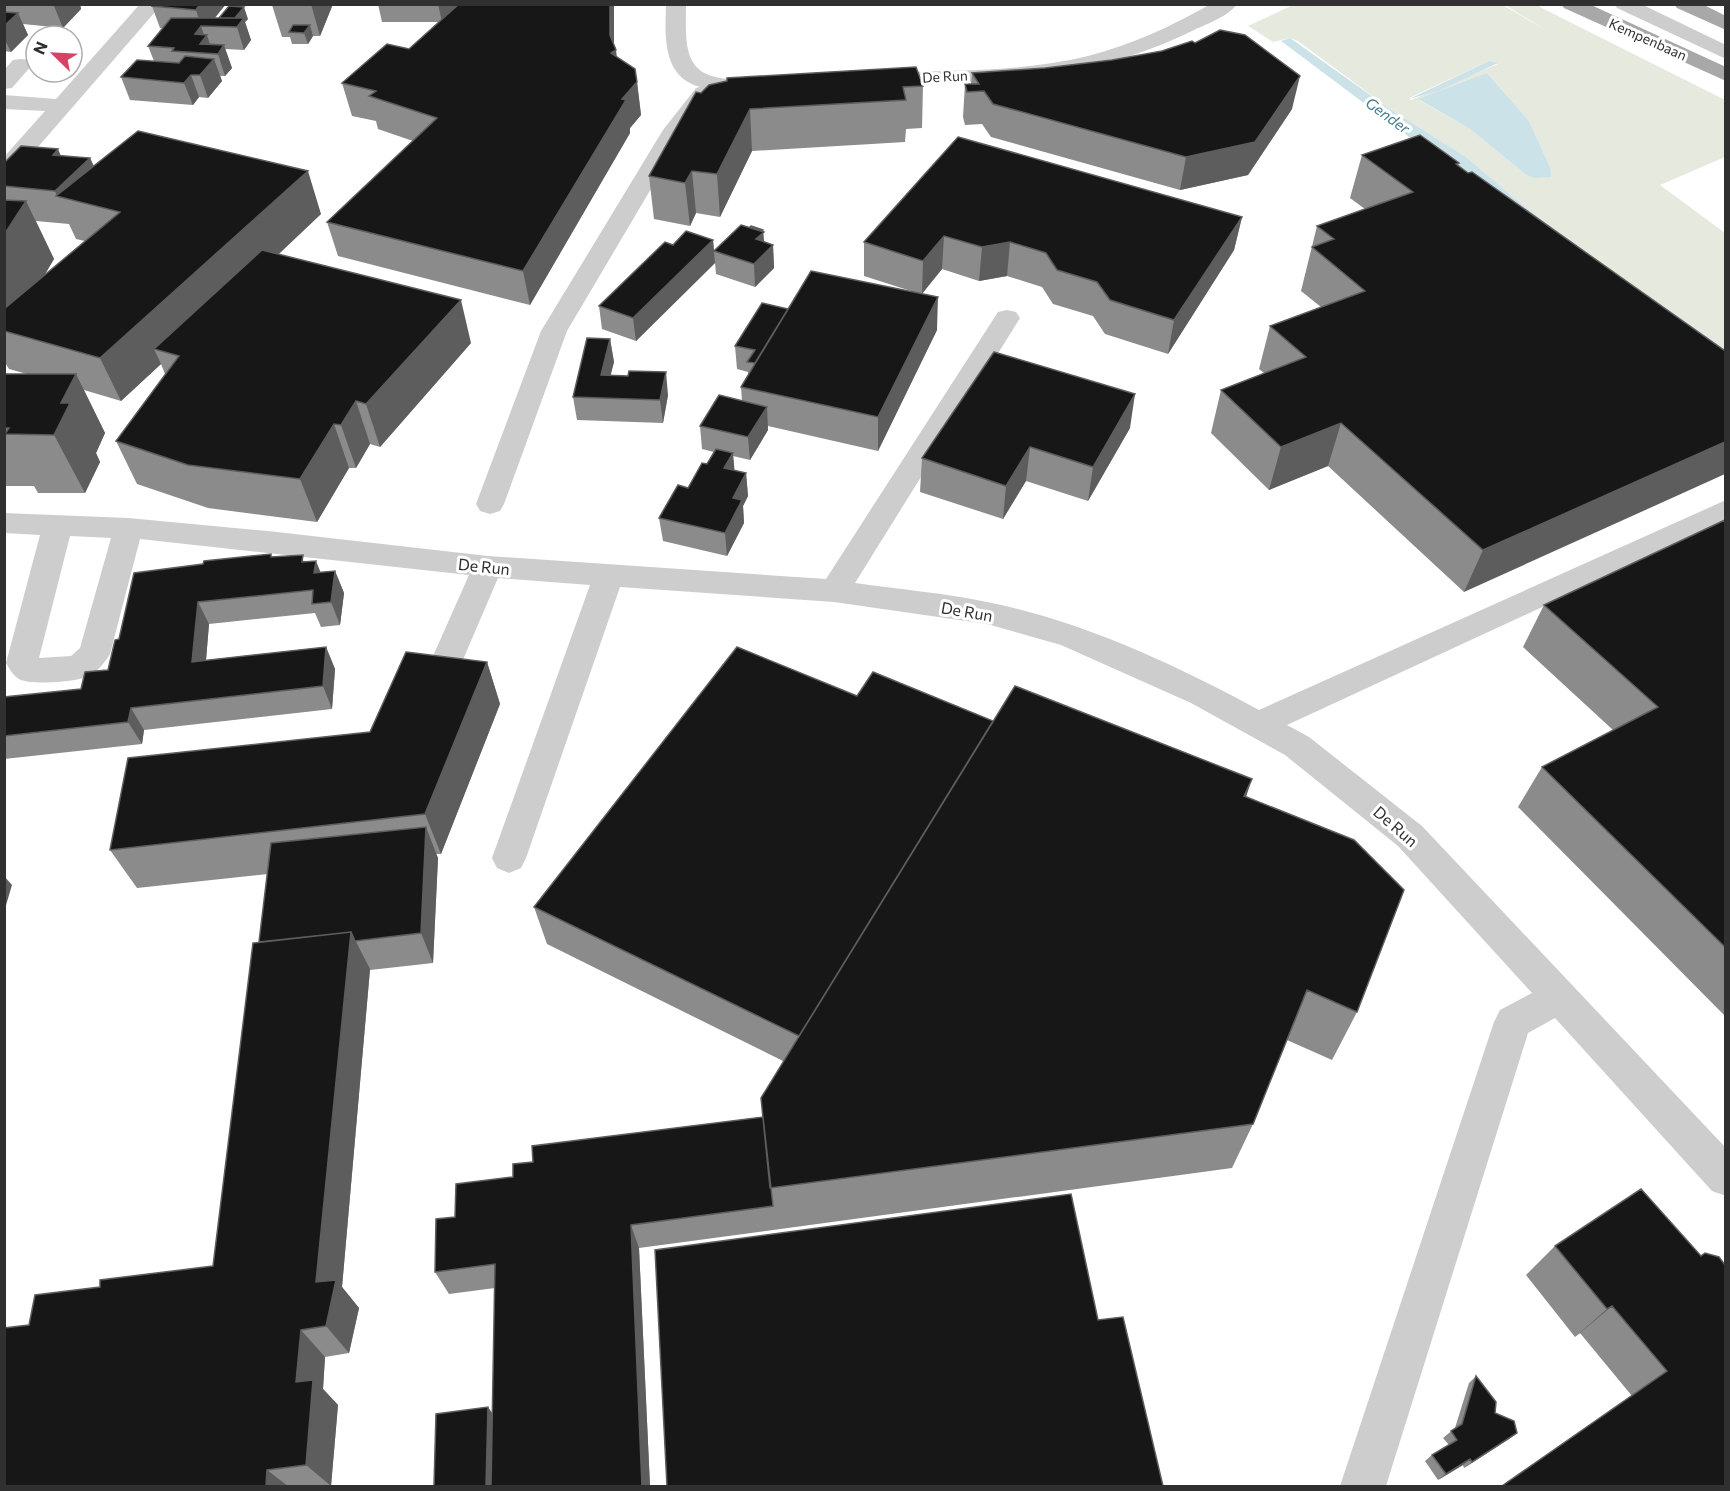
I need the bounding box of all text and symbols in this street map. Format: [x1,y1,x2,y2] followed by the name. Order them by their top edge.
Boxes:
[1607,14,1689,64] street label: Kempenbaan
[24,24,84,84] north arrow
[29,38,51,57] text: N
[922,66,968,86] street label: De Run
[1362,93,1414,138] water label: Gender
[457,554,511,578] street label: De Run
[940,597,994,625] street label: De Run
[1370,802,1422,850] street label: De Run

